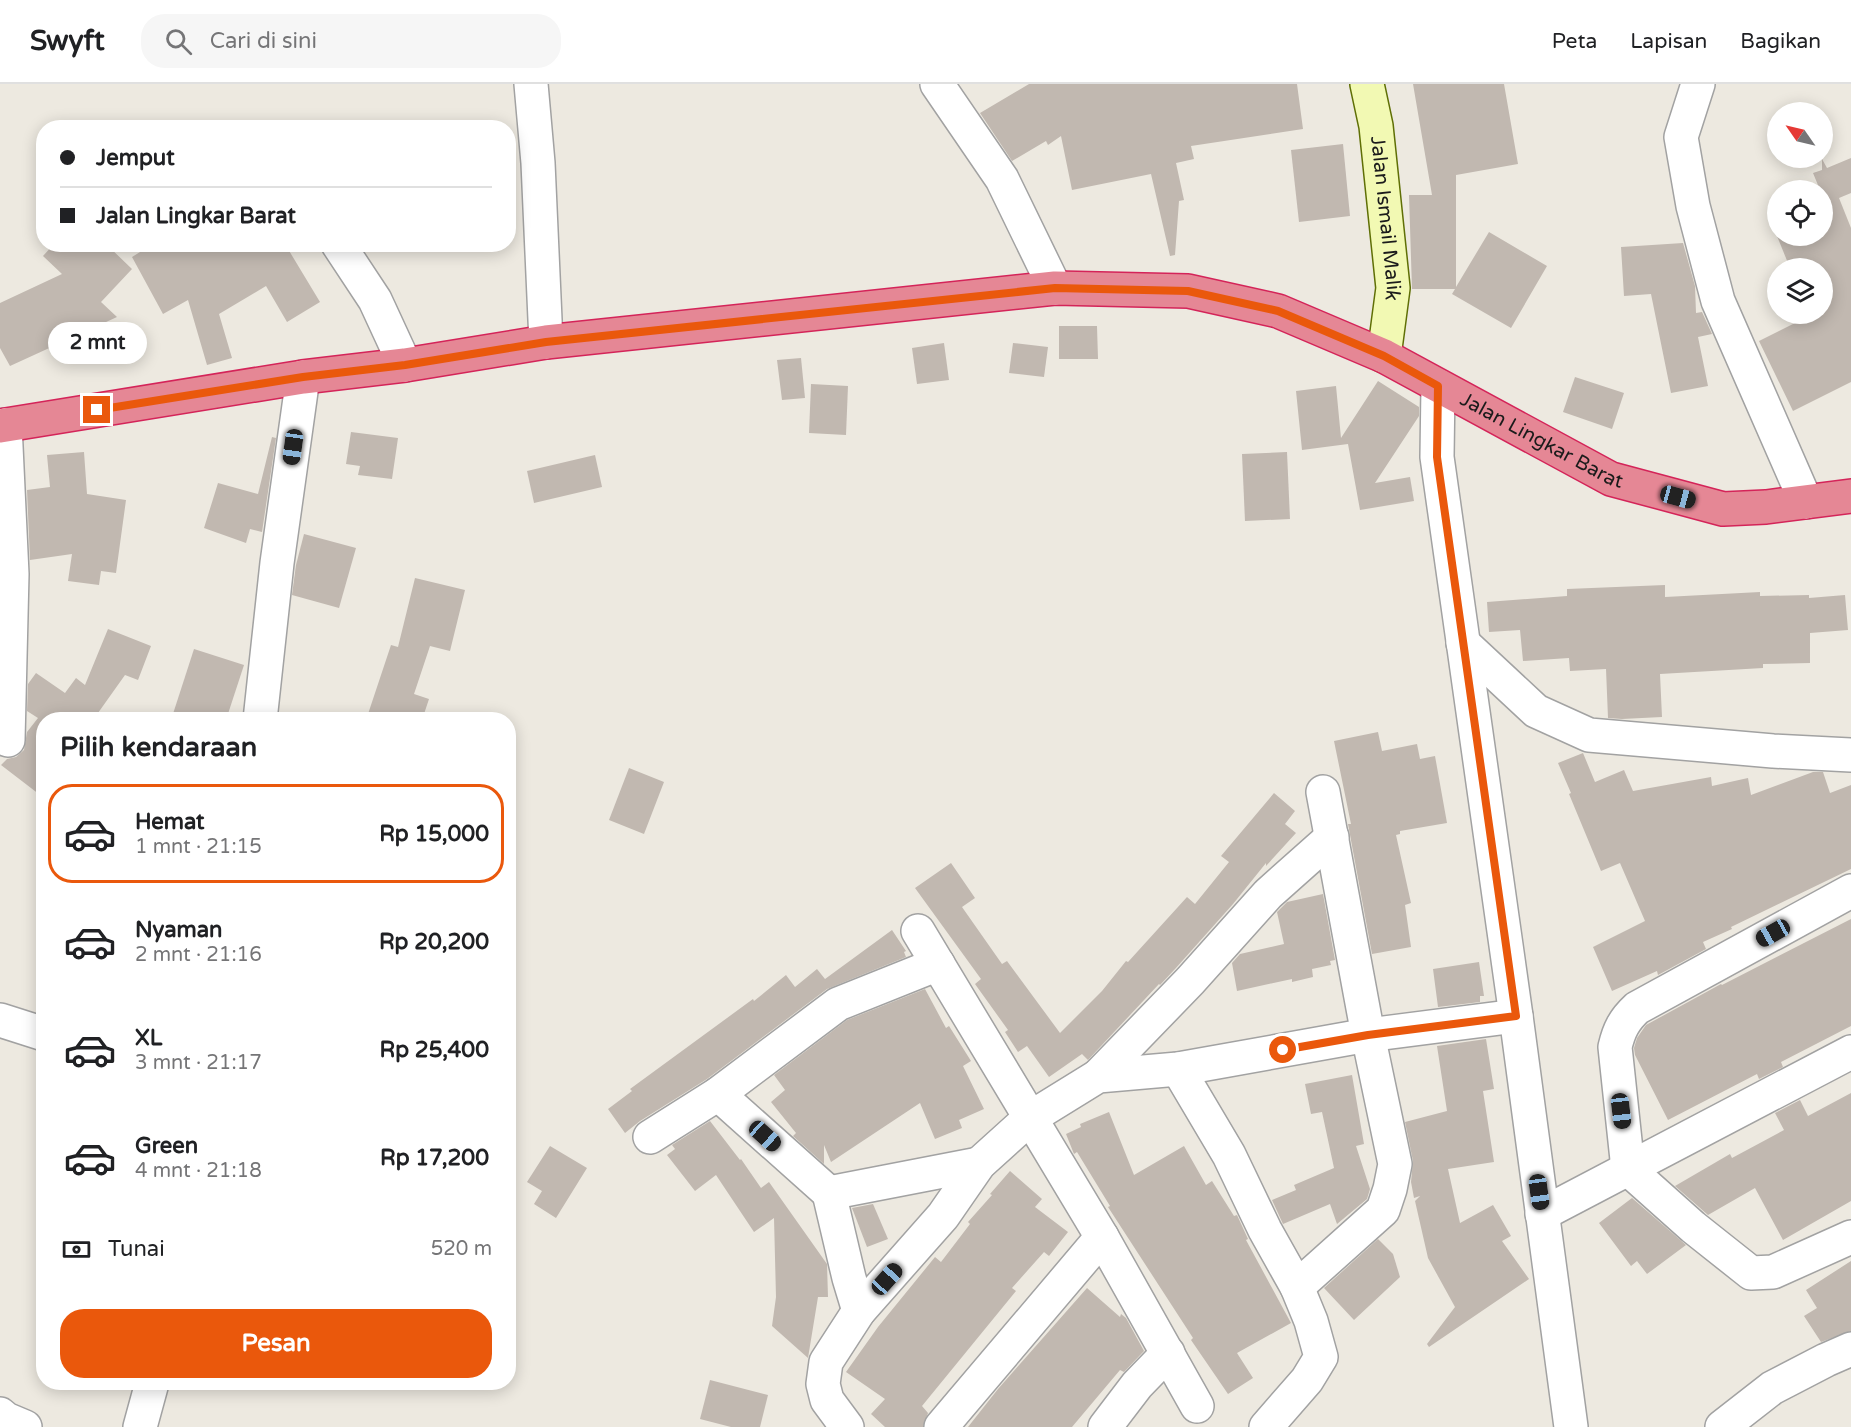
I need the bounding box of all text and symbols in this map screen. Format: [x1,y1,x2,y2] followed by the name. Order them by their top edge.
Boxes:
[141,14,561,68] search box
[30,24,105,58] text: Swyft
[162,25,195,58] icon: search
[210,28,317,54] text: Cari di sini
[1552,29,1597,54] text: Peta
[1630,29,1707,54] text: Lapisan
[1740,29,1821,54] text: Bagikan
[1767,102,1833,168] north arrow
[1767,102,1833,324] map controls
[1365,135,1405,302] street label: Jalan Ismail Malik
[96,145,175,171] text: Jemput
[1767,180,1833,246] button: locate
[96,203,296,229] text: Jalan Lingkar Barat
[1767,258,1833,324] button: layers
[48,323,146,365] callout: 2 mnt
[70,331,125,355] text: 2 mnt
[1456,388,1626,494] street label: Jalan Lingkar Barat
[83,396,110,423] route end
[282,428,304,466] car
[1658,484,1698,510] car
[60,731,257,764] text: Pilih kendaraan
[63,807,117,861] icon: car
[135,809,204,835] text: Hemat
[379,821,489,847] text: Rp 15,000
[135,835,262,859] text: 1 mnt · 21:15
[63,915,117,969] icon: car
[1753,916,1793,950] car
[135,917,222,943] text: Nyaman
[379,929,489,955] text: Rp 20,200
[135,943,262,967] text: 2 mnt · 21:16
[63,1023,117,1077] icon: car
[135,1025,162,1051] text: XL
[1269,1036,1296,1063] route start
[380,1037,489,1063] text: Rp 25,400
[135,1051,262,1075] text: 3 mnt · 21:17
[1610,1092,1632,1130] car
[746,1117,784,1155] car
[63,1131,117,1185] icon: car
[135,1133,198,1159] text: Green
[380,1145,489,1171] text: Rp 17,200
[135,1159,262,1183] text: 4 mnt · 21:18
[1528,1173,1550,1211] car
[60,1233,93,1266] icon: cash
[108,1236,165,1262] text: Tunai
[431,1237,492,1261] text: 520 m
[868,1260,906,1298] car
[60,1309,492,1378] button: Pesan

